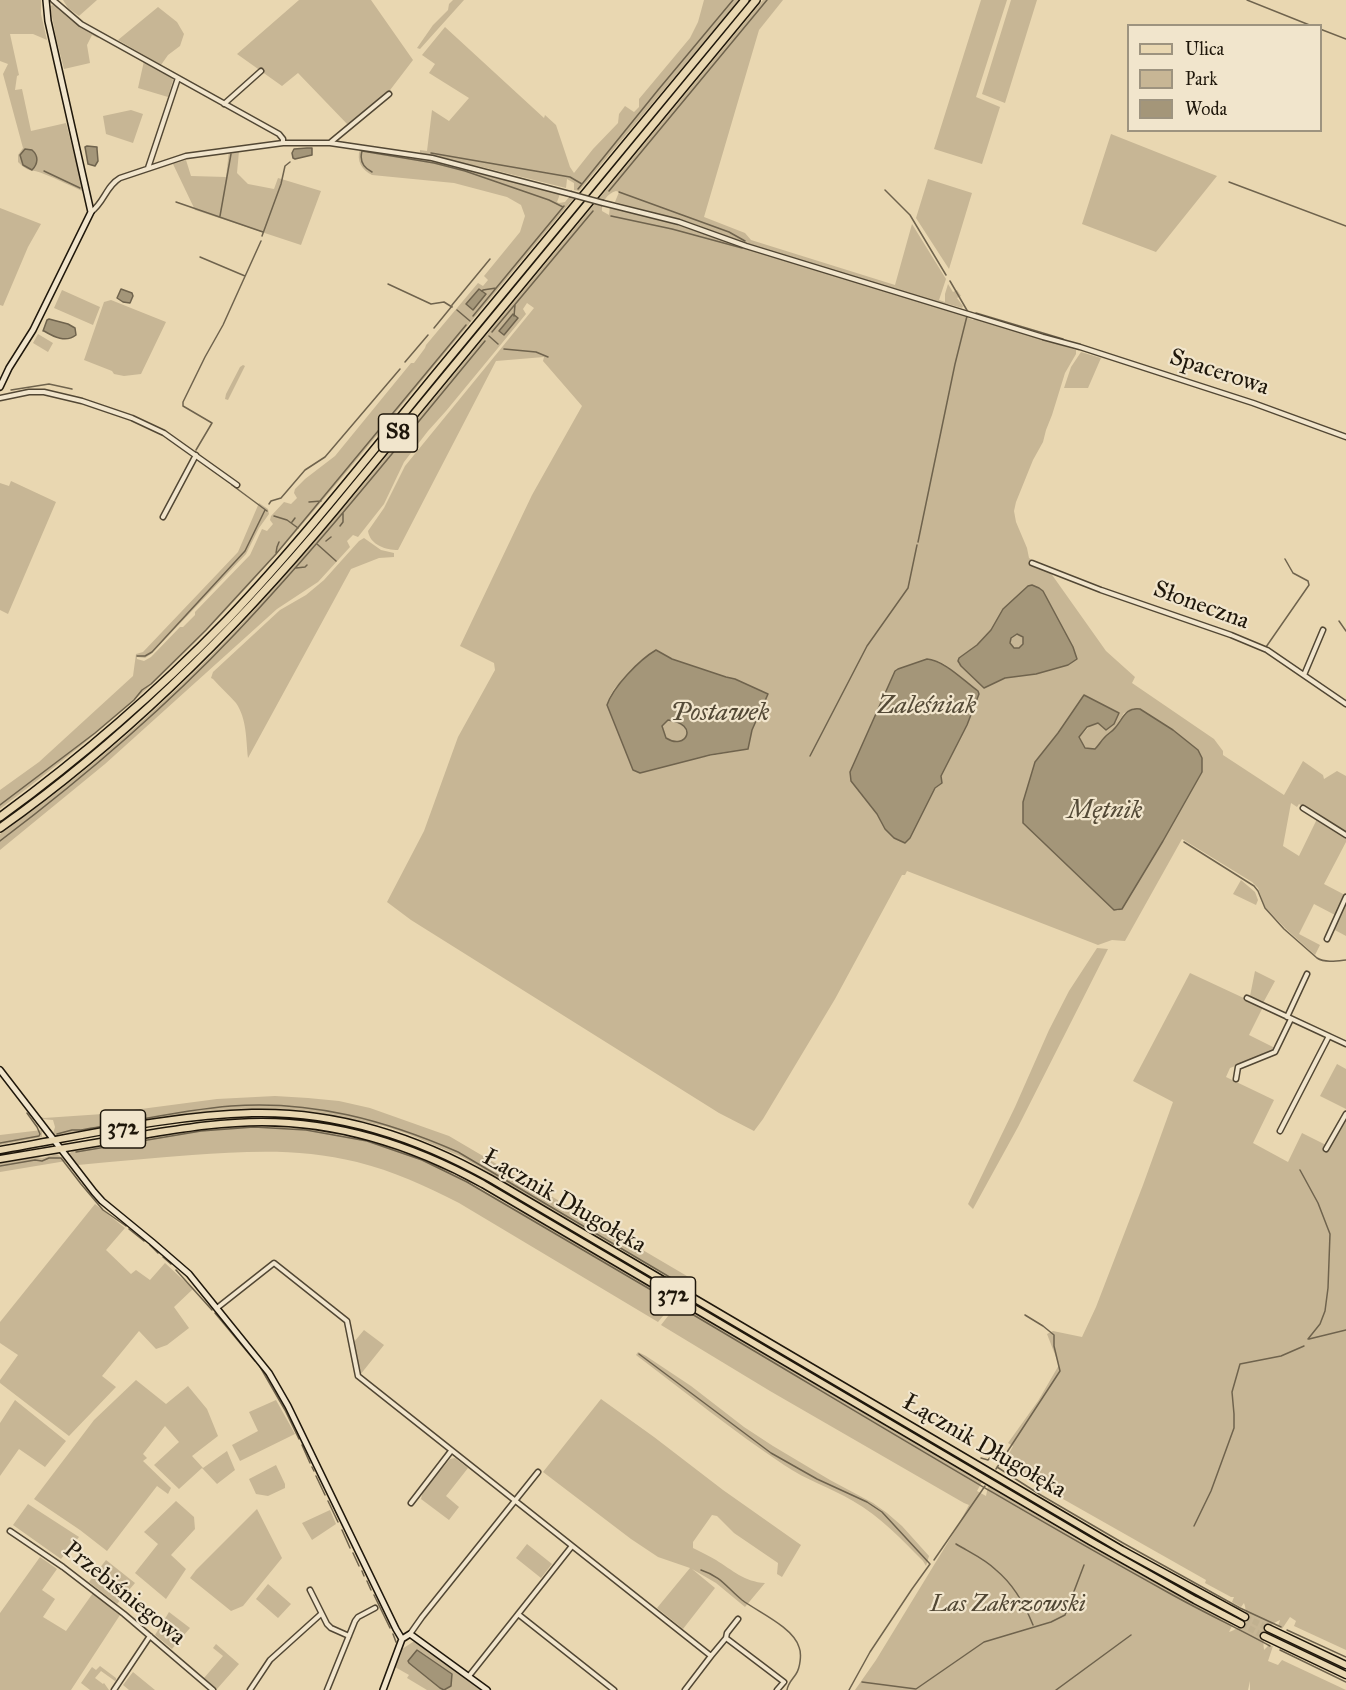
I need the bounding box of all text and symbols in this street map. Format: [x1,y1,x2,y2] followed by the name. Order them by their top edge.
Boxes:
[1127,24,1322,132] legend
[1185,38,1224,60] text: Ulica
[1185,68,1218,90] text: Park
[1185,98,1227,120] text: Woda
[1166,343,1272,403] street label: Spacerowa
[378,414,418,452] road number: S8
[1149,575,1253,637] street label: Słoneczna
[878,691,976,723] water label: Zaleśniak
[670,698,770,730] water label: Postawek
[1067,796,1143,828] water label: Mętnik
[100,1110,146,1148] road number: 372
[477,1144,651,1260] street label: Łącznik Długołęka
[650,1277,696,1315] road number: 372
[897,1389,1071,1505] street label: Łącznik Długołęka
[57,1536,191,1652] street label: Przebiśniegowa
[930,1591,1086,1619] park label: Las Zakrzowski

